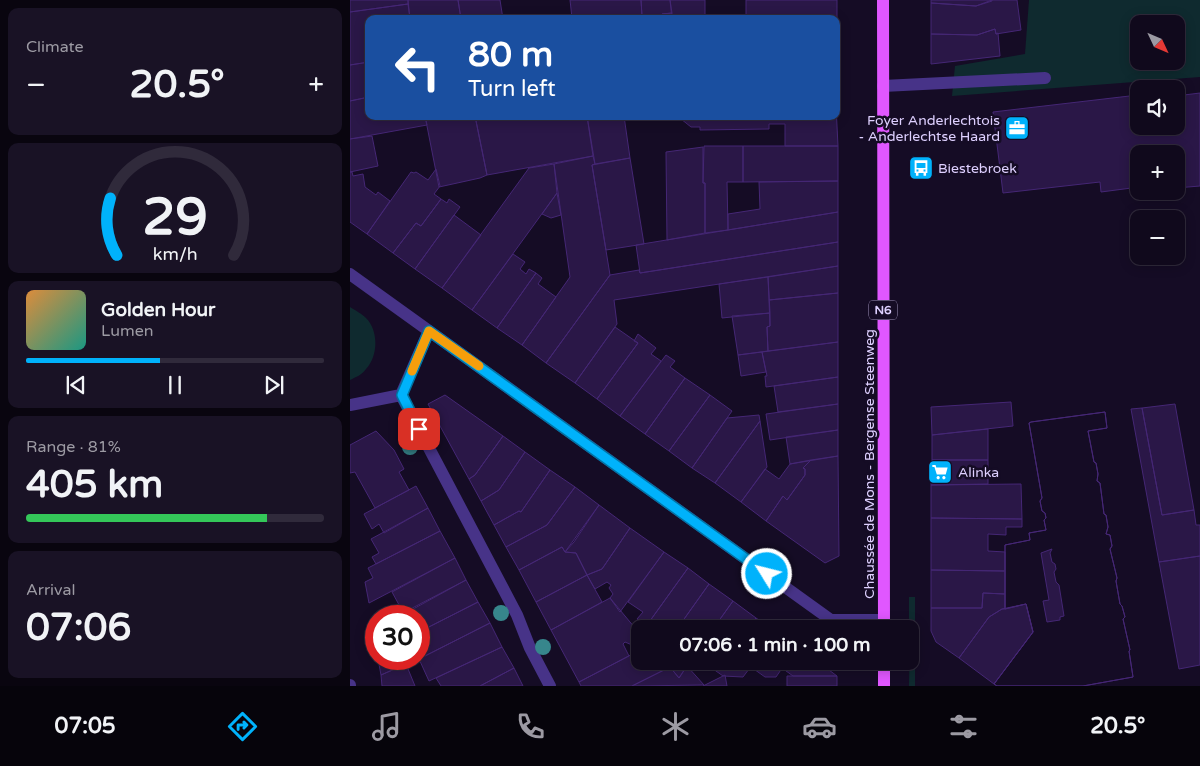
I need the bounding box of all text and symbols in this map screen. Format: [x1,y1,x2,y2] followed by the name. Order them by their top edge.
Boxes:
[1130,15,1185,70] north arrow
[1130,15,1185,265] map controls
[468,34,553,76] text: 80 m
[385,35,450,100] icon: left
[26,37,84,57] text: Climate
[130,62,225,108] text: 20.5°
[26,68,46,102] text: −
[308,68,324,102] text: +
[468,76,556,102] text: Turn left
[1130,80,1185,135] button: sound
[858,112,1000,145] place label: Foyer Anderlechtois - Anderlechtse Haard
[1004,115,1030,141] office icon: Foyer Anderlechtois - Anderlechtse Haard
[1130,145,1185,200] button: +
[908,155,934,181] bus stop icon: Biestebroek
[938,160,1017,177] place label: Biestebroek
[142,186,208,249] text: 29
[1130,210,1185,265] button: −
[153,244,197,265] text: km/h
[101,299,215,321] text: Golden Hour
[869,300,897,320] road number: N6
[101,321,153,341] text: Lumen
[861,329,878,599] street label: Chaussée de Mons - Bergense Steenweg
[62,371,90,399] icon: previous
[161,371,189,399] icon: pause
[260,371,288,399] icon: next
[398,408,440,450] pin
[405,415,433,443] icon: arrive
[26,437,121,457] text: Range · 81%
[927,459,953,485] supermarket icon: Alinka
[26,462,163,508] text: 405 km
[958,464,999,481] place label: Alinka
[740,547,792,599] position arrow
[26,580,75,600] text: Arrival
[26,605,131,651] text: 07:06
[365,605,430,670] speed limit sign: 30
[679,634,871,656] text: 07:06 · 1 min · 100 m
[225,709,260,744] icon: directions
[369,709,404,744] icon: music
[513,709,548,744] icon: phone
[658,709,693,744] icon: climate
[802,709,837,744] icon: car
[946,709,981,744] icon: filters
[55,713,116,739] text: 07:05
[1090,713,1145,739] text: 20.5°

